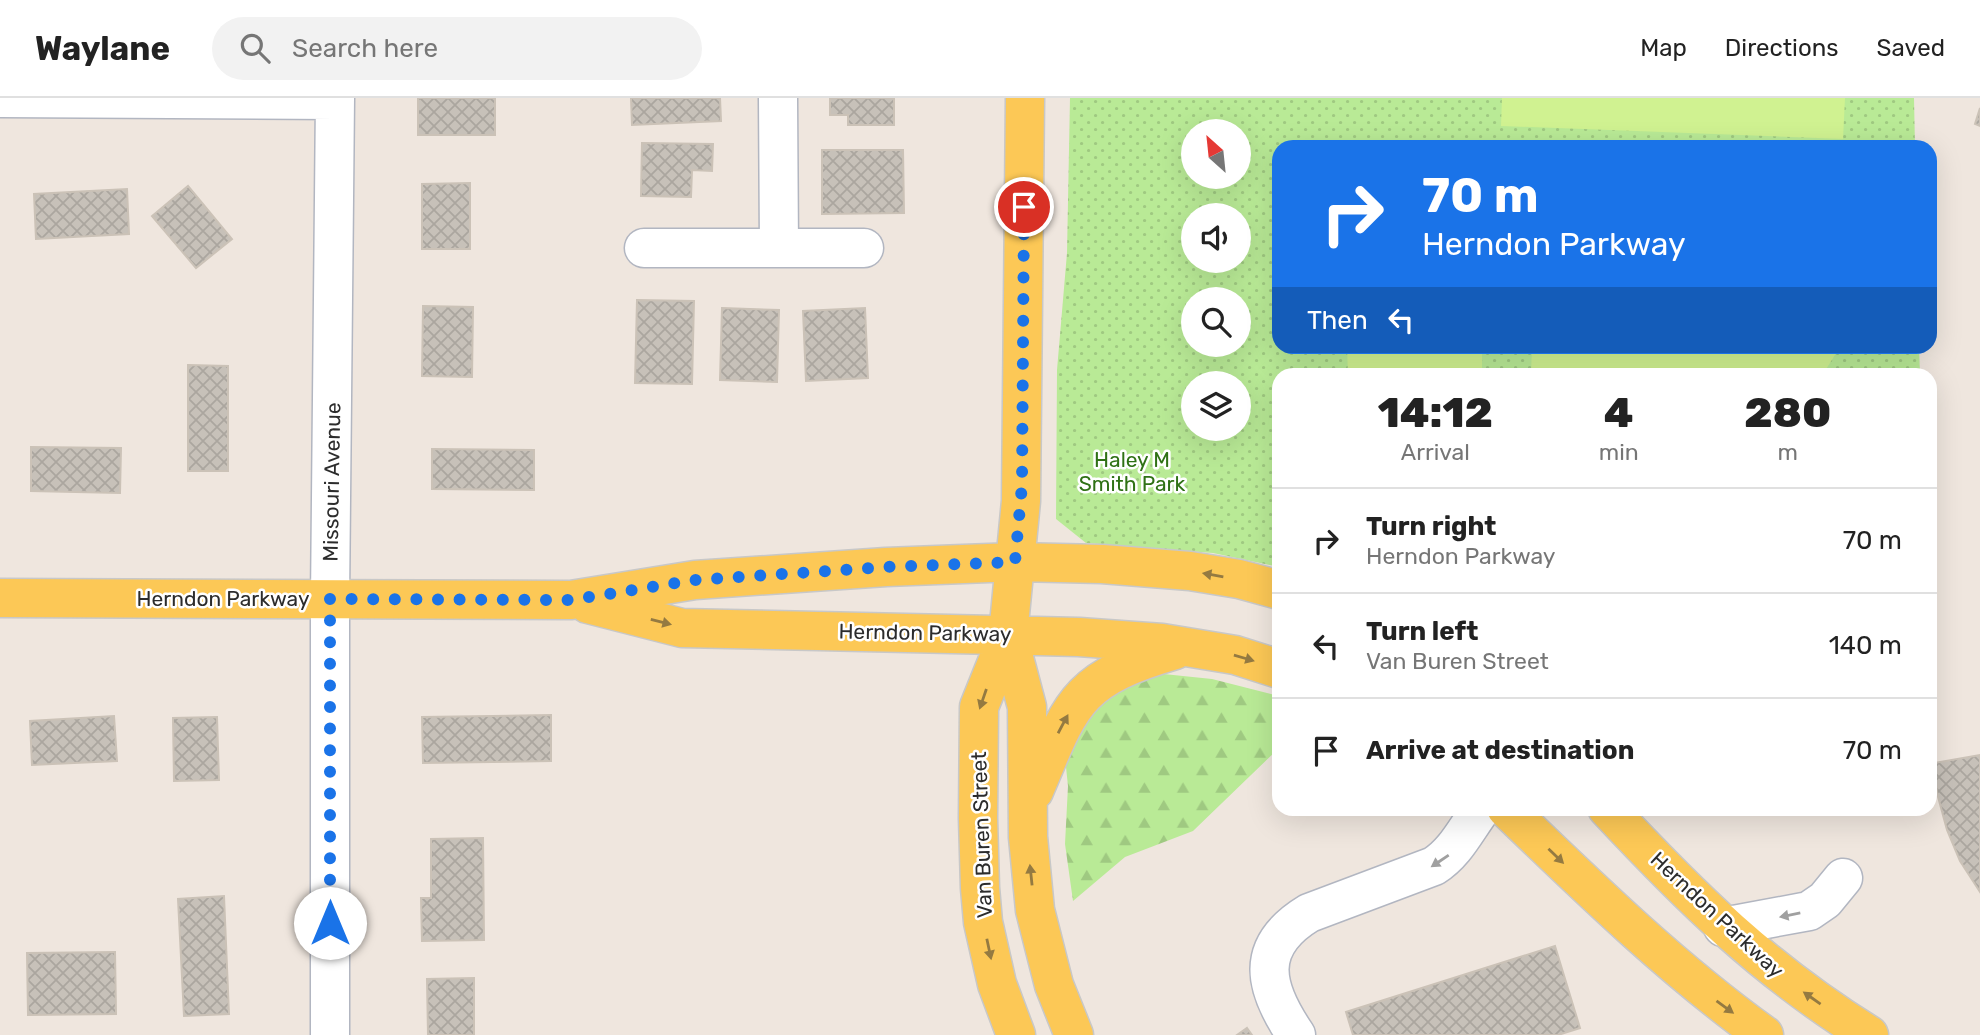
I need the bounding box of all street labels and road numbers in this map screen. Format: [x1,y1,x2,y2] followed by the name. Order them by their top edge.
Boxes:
[318,402,345,562] street label: Missouri Avenue
[136,586,310,611] street label: Herndon Parkway
[838,618,1012,647] street label: Herndon Parkway
[966,751,997,919] street label: Van Buren Street
[1646,846,1789,983] street label: Herndon Parkway

